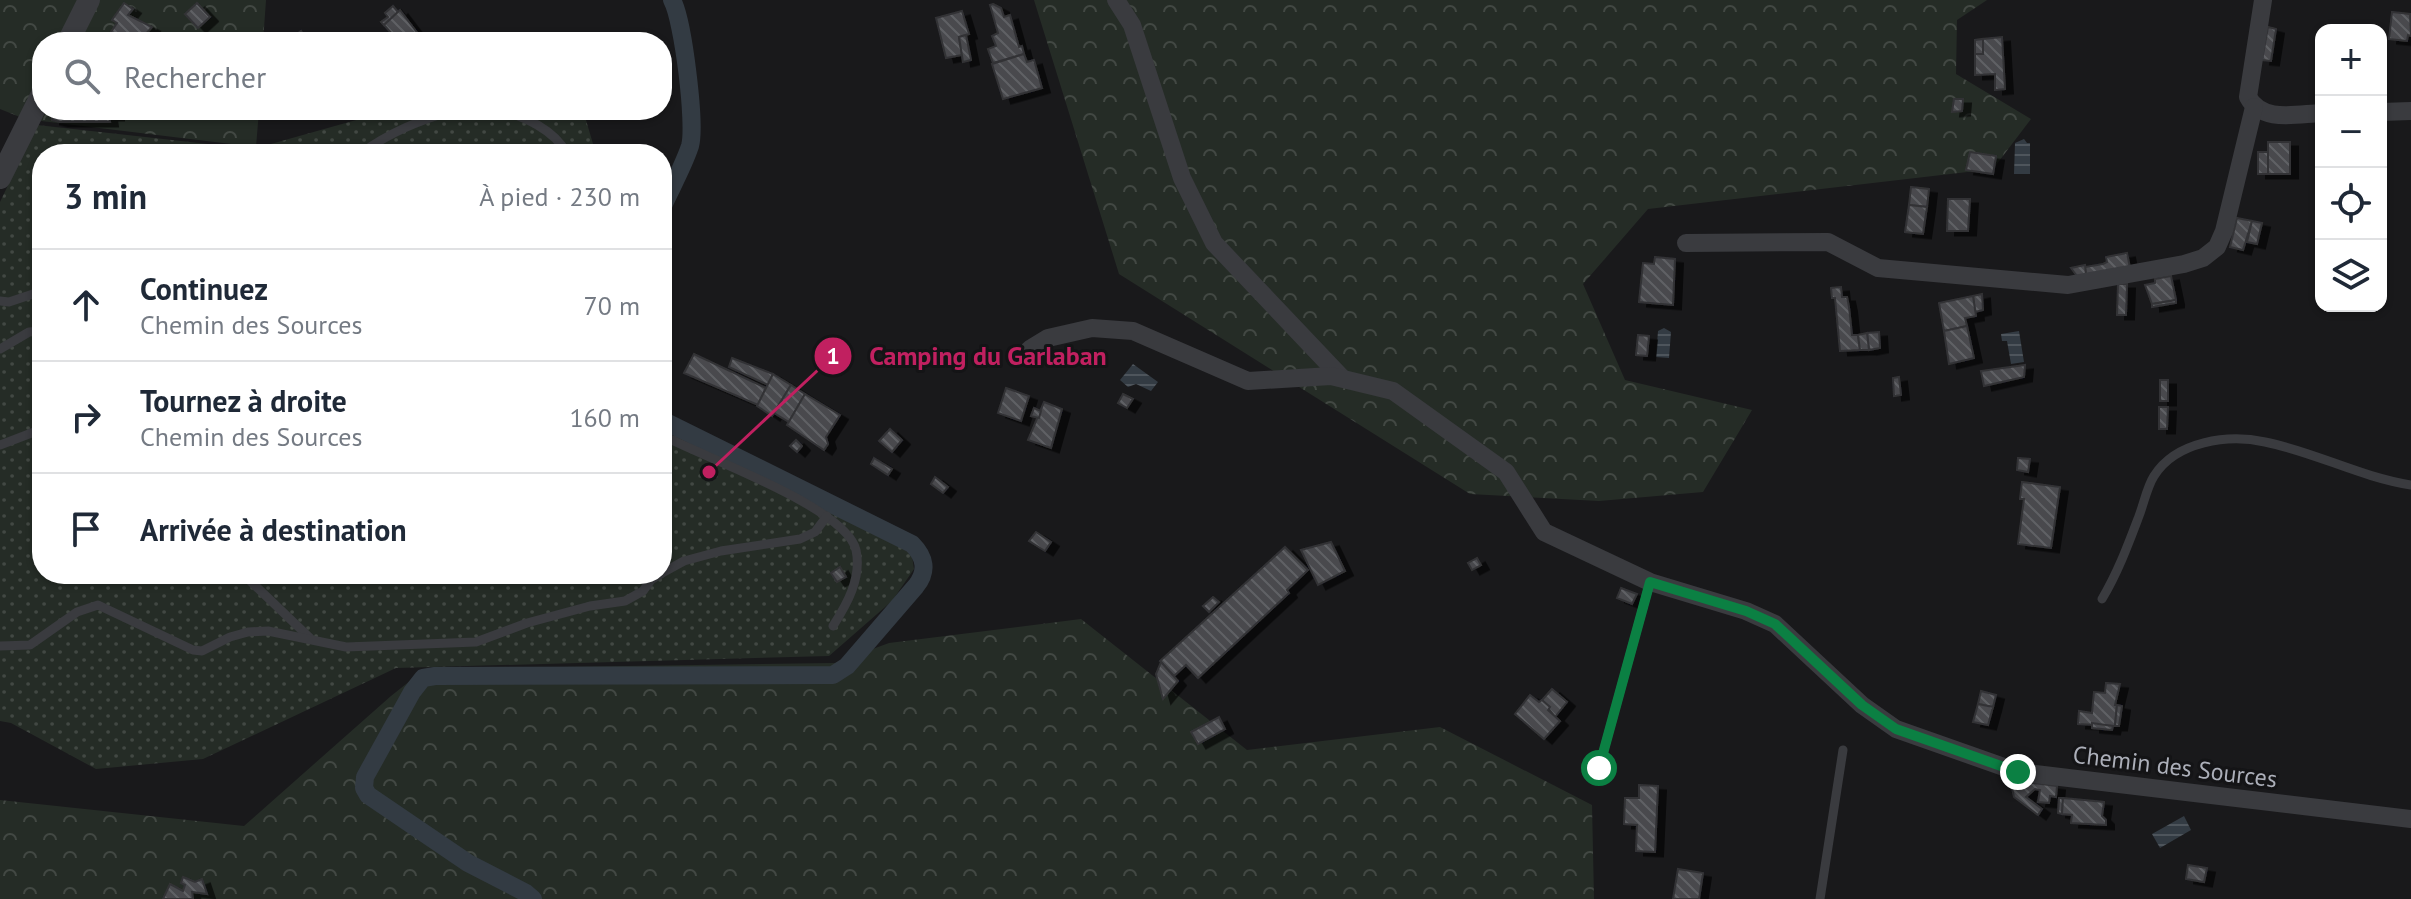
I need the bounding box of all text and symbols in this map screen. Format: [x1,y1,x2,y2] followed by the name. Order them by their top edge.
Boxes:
[2315,24,2387,312] map controls
[2315,24,2387,96] button: +
[32,32,672,120] search box
[60,54,104,98] icon: search
[124,57,266,96] text: Rechercher
[2315,96,2387,168] button: −
[2315,168,2387,240] button: locate
[64,174,147,218] text: 3 min
[479,180,640,213] text: À pied · 230 m
[2315,240,2387,312] button: layers
[140,269,268,308] text: Continuez
[64,283,108,327] icon: ahead
[584,289,640,322] text: 70 m
[140,308,362,341] text: Chemin des Sources
[813,331,1123,381] callout: Camping du Garlaban
[869,339,1107,372] text: Camping du Garlaban
[826,340,840,371] text: 1
[140,381,347,420] text: Tournez à droite
[64,395,108,439] icon: right
[569,401,640,434] text: 160 m
[140,420,362,453] text: Chemin des Sources
[64,507,108,551] icon: arrive
[140,510,407,549] text: Arrivée à destination
[2071,739,2279,794] street label: Chemin des Sources
[1581,750,1617,786] route start
[2000,754,2036,790] route end

